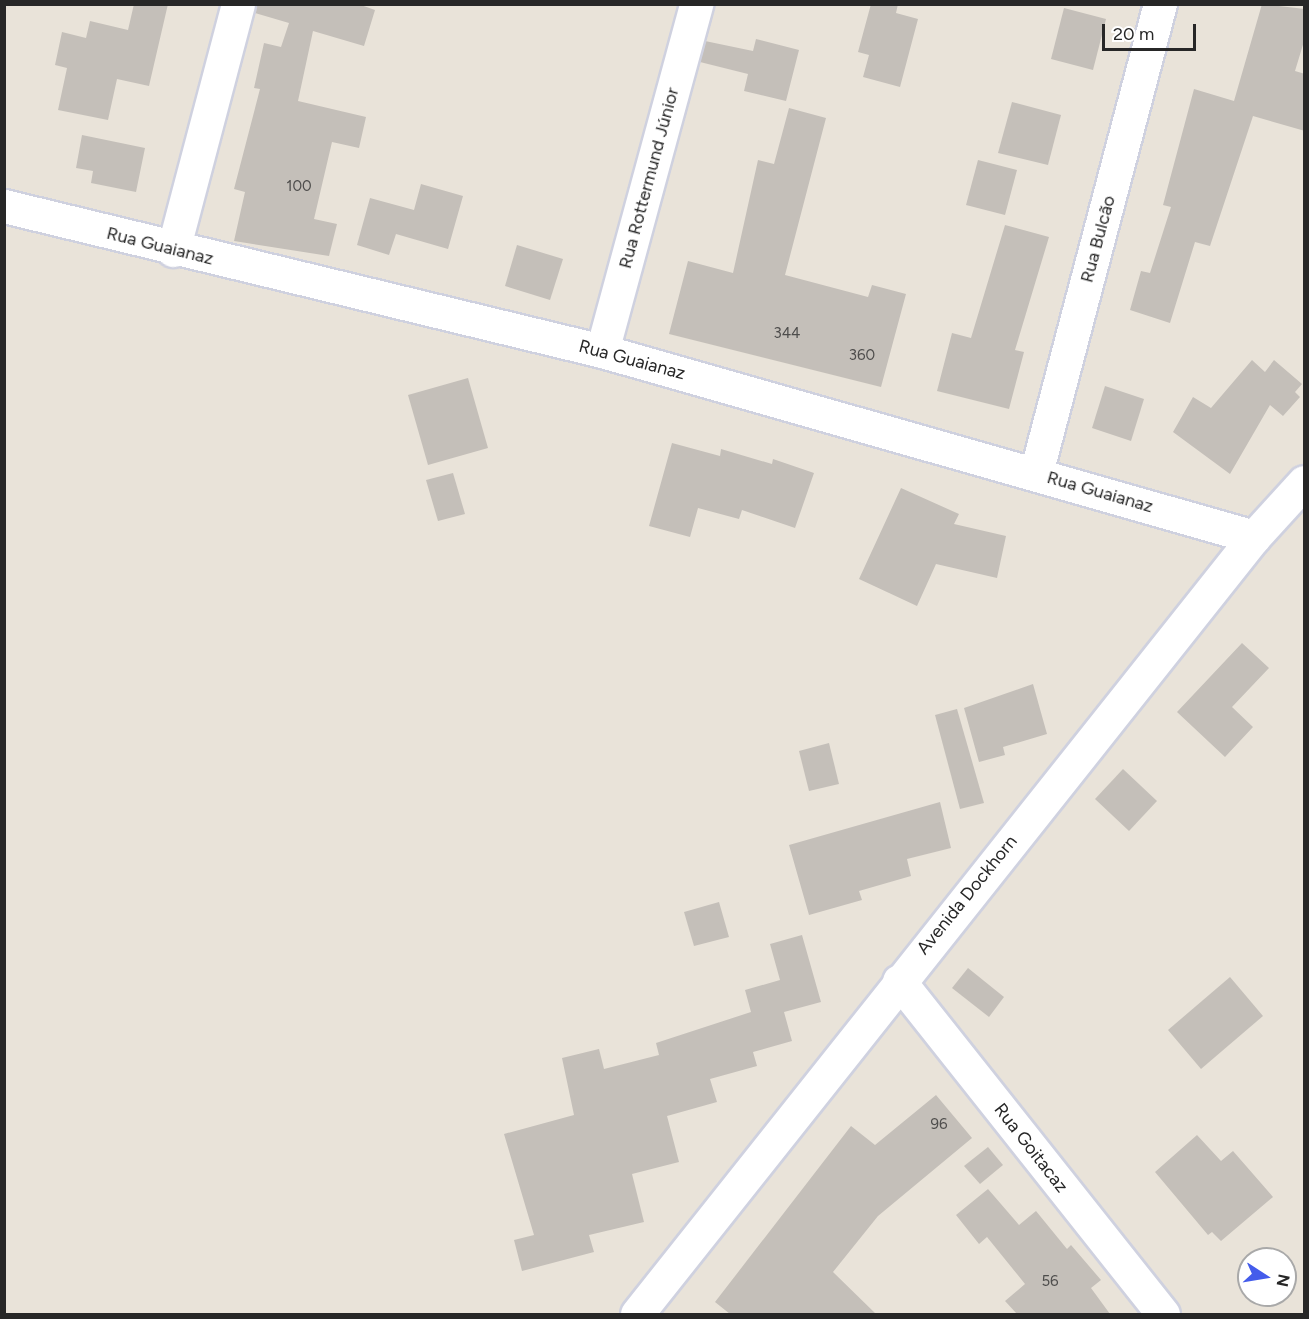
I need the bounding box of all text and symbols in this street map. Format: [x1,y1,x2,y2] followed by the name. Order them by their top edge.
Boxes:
[1105,12,1200,50] scale bar
[1113,23,1154,45] text: 20 m
[614,85,684,271] street label: Rua Rottermund Júnior
[286,178,312,196] house number: 100
[1076,193,1120,285] street label: Rua Bulcão
[104,222,216,270] street label: Rua Guaianaz
[774,325,800,343] house number: 344
[576,335,688,385] street label: Rua Guaianaz
[849,347,875,365] house number: 360
[1045,467,1155,517] street label: Rua Guaianaz
[912,831,1022,959] street label: Avenida Dockhorn
[990,1099,1072,1197] street label: Rua Goitacaz
[931,1116,947,1134] house number: 96
[1237,1247,1297,1307] north arrow
[1273,1272,1294,1288] text: N
[1041,1273,1059,1291] house number: 56

